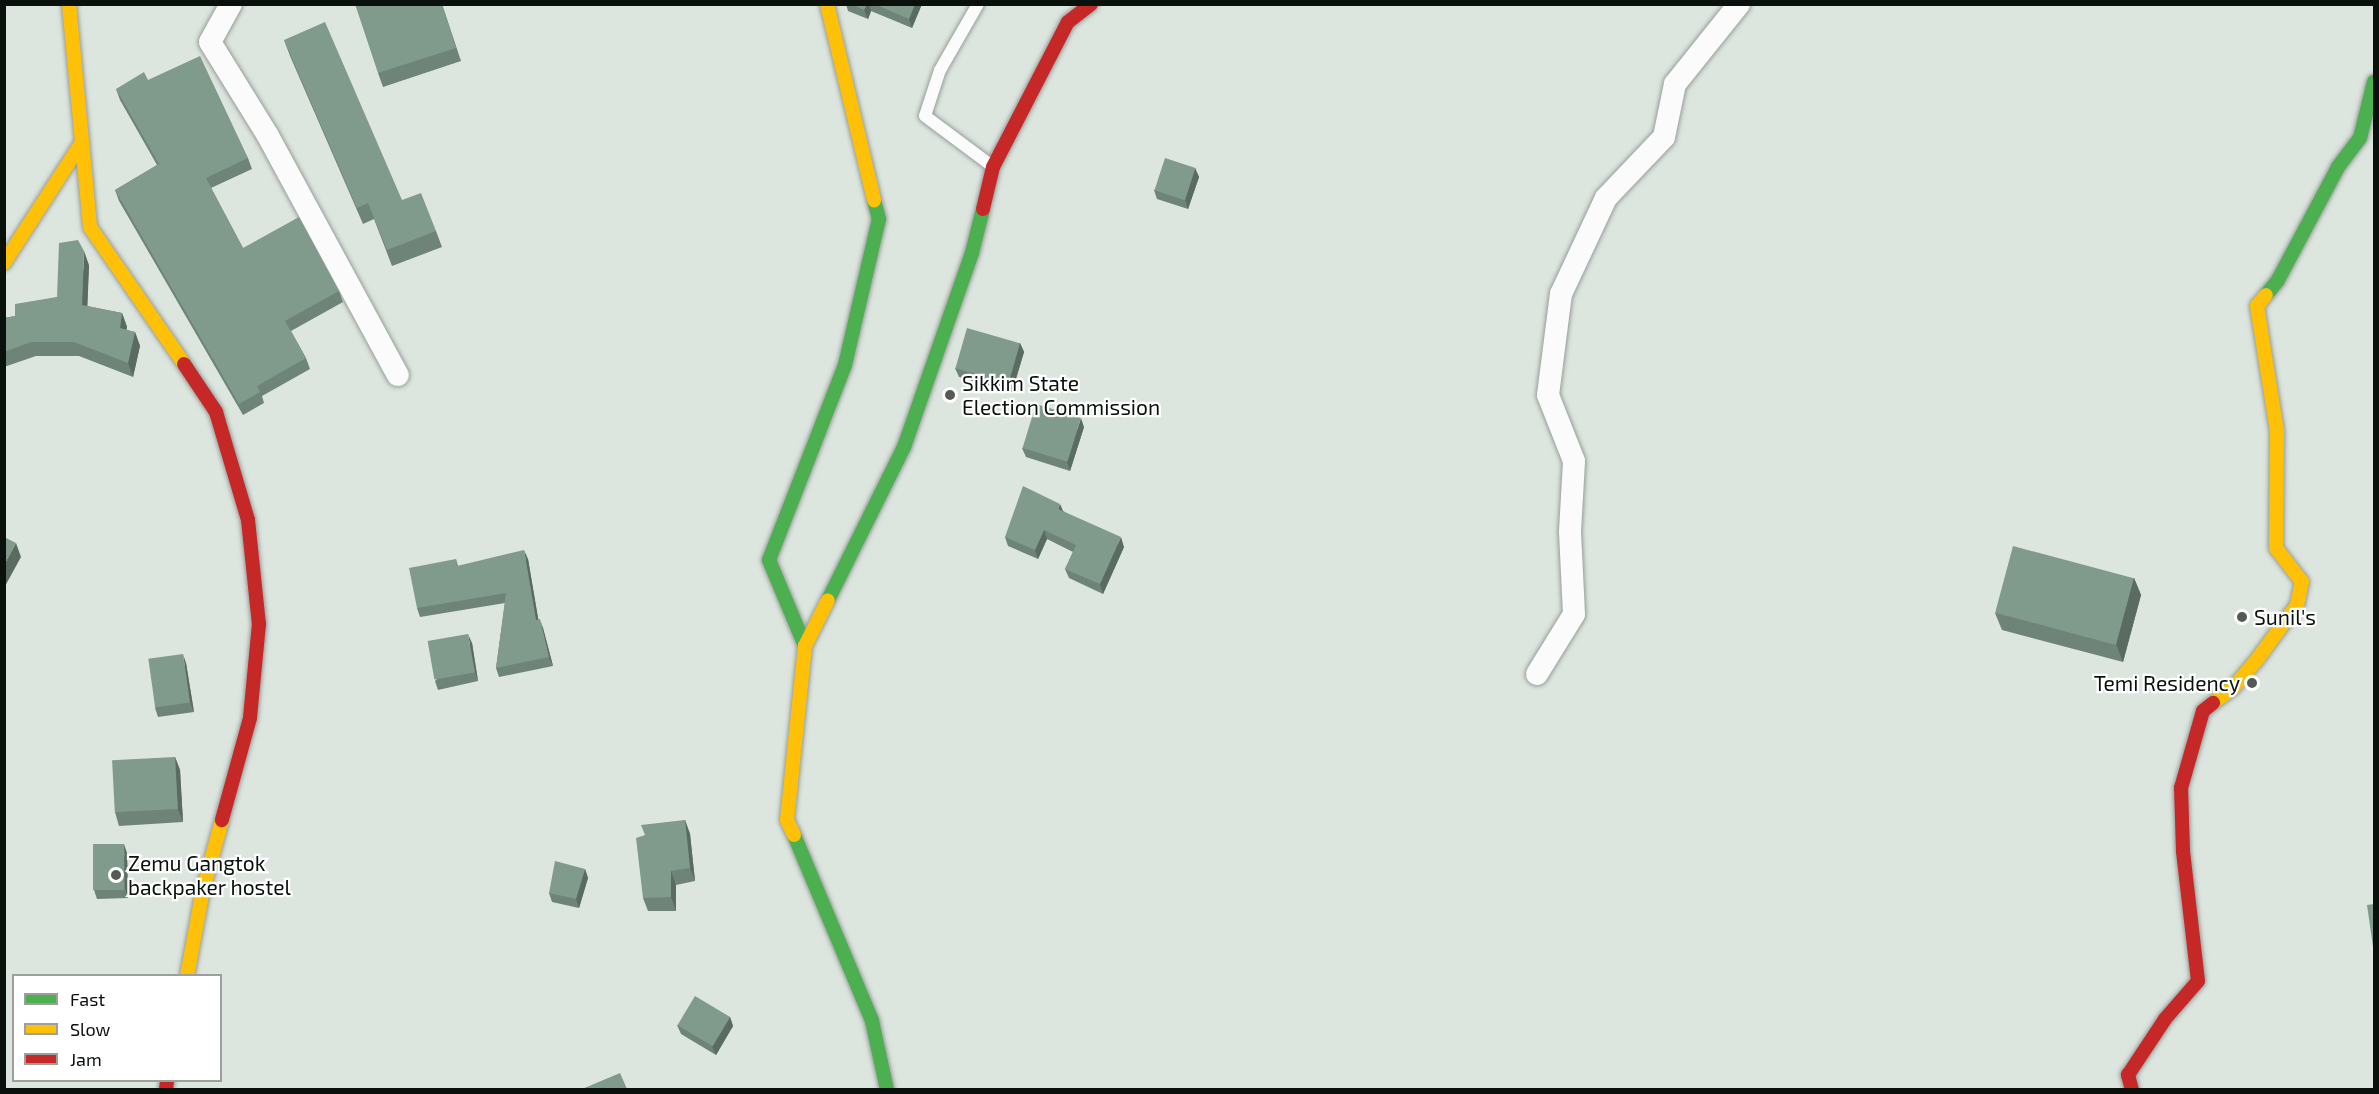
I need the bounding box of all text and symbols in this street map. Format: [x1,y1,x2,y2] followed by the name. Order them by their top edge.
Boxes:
[962,370,1160,420] place label: Sikkim State Election Commission
[943,388,957,402] marker: Sikkim State Election Commission
[2254,604,2316,630] place label: Sunil's
[2235,610,2249,624] marker: Sunil's
[2094,670,2240,696] place label: Temi Residency
[2245,676,2259,690] marker: Temi Residency
[128,850,291,900] place label: Zemu Gangtok backpaker hostel
[109,868,123,882] marker: Zemu Gangtok backpaker hostel
[12,974,222,1082] legend
[70,988,105,1010] text: Fast
[70,1018,110,1040] text: Slow
[70,1048,102,1070] text: Jam

